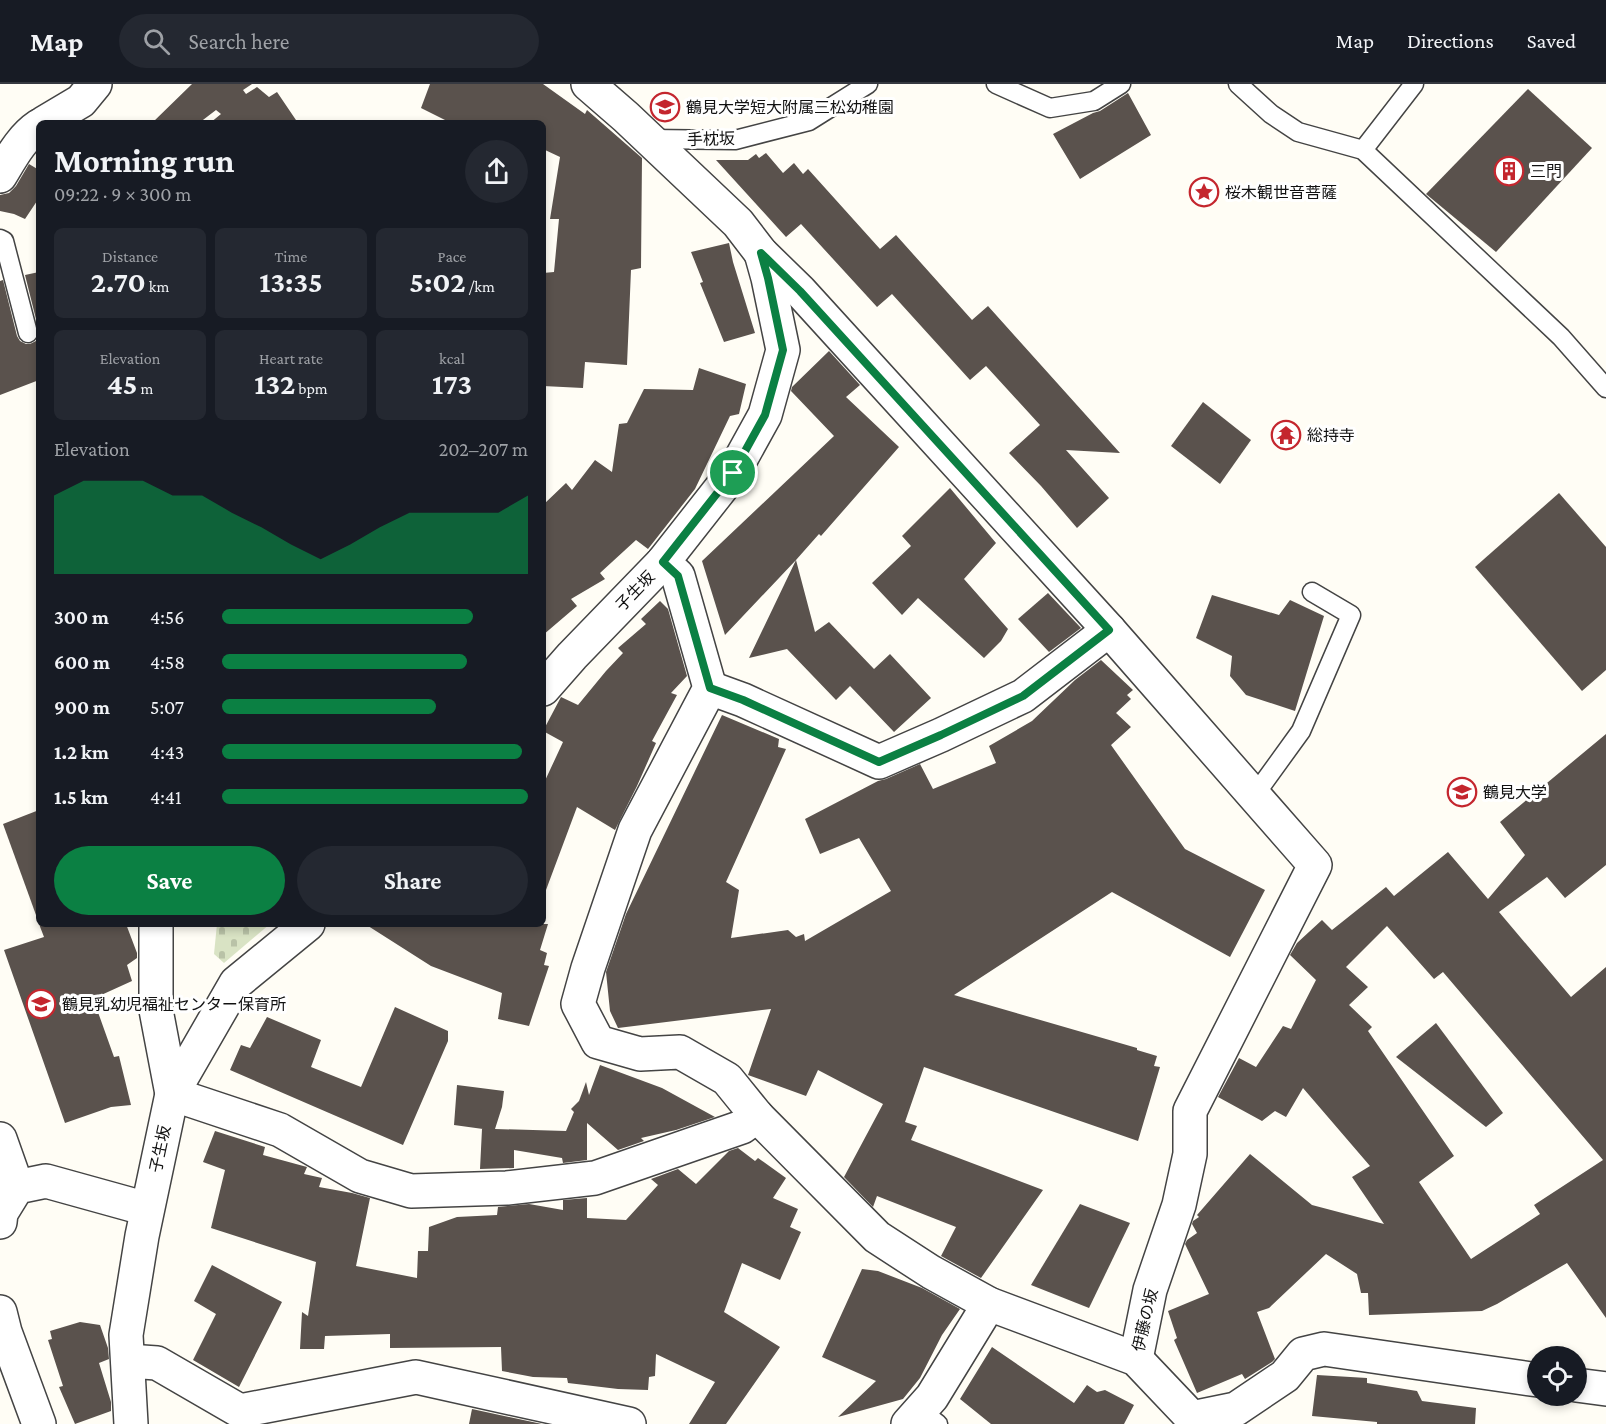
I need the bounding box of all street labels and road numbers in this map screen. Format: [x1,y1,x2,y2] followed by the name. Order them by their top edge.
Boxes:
[687,130,735,148] street label: 手枕坂
[612,568,658,614] street label: 子生坂
[147,1124,173,1174] street label: 子生坂
[1130,1287,1160,1353] street label: 伊藤の坂

